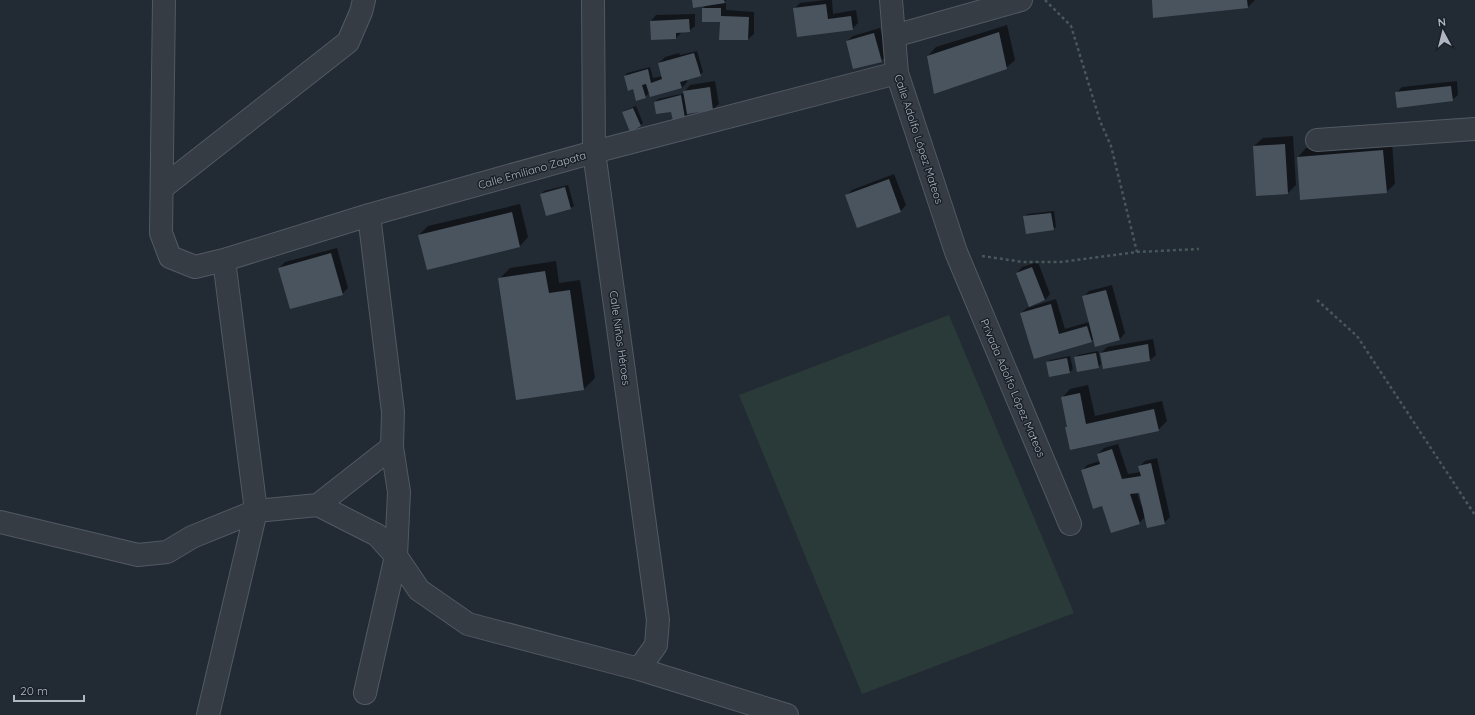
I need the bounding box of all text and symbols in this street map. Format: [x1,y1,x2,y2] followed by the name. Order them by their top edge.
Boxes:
[1423,12,1463,52] north arrow
[1437,15,1447,30] text: N
[891,73,947,205] street label: Calle Adolfo López Mateos
[476,148,588,192] street label: Calle Emiliano Zapata
[606,290,634,386] street label: Calle Niños Héroes
[977,317,1049,459] street label: Privada Adolfo López Mateos
[14,677,84,703] scale bar
[20,683,48,698] text: 20 m

